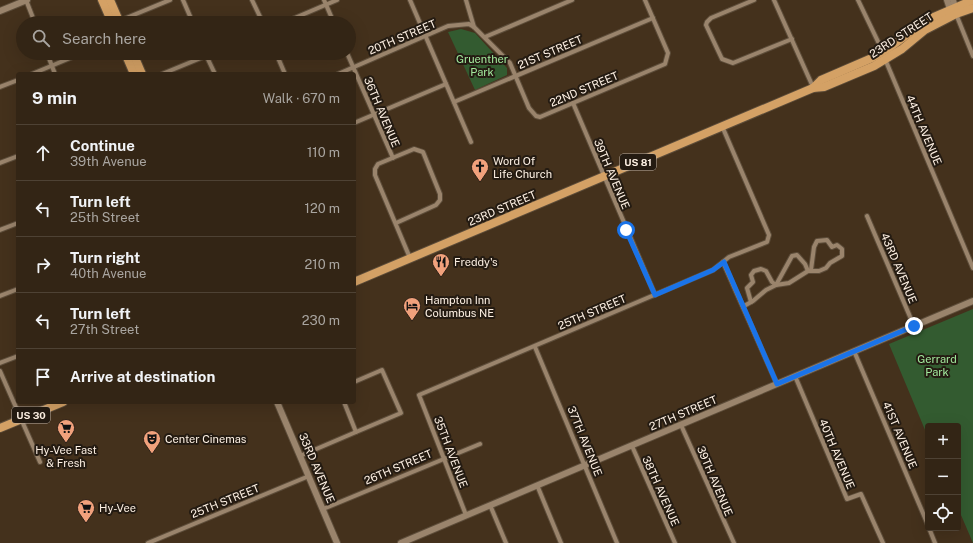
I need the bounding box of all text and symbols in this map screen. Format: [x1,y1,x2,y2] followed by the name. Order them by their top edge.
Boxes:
[867,10,935,60] street label: 23RD STREET
[16,16,356,60] search box
[366,17,438,57] street label: 20TH STREET
[30,27,52,49] icon: search
[62,30,146,47] text: Search here
[516,33,585,71] street label: 21ST STREET
[456,53,508,78] park label: Gruenther Park
[548,69,621,109] street label: 22ND STREET
[362,75,402,149] street label: 36TH AVENUE
[32,88,77,108] text: 9 min
[263,91,340,106] text: Walk · 670 m
[904,93,944,167] street label: 44TH AVENUE
[70,137,135,154] text: Continue
[592,137,632,211] street label: 39TH AVENUE
[32,142,54,164] icon: ahead
[307,145,340,160] text: 110 m
[70,154,147,169] text: 39th Avenue
[620,154,656,170] road number: US 81
[493,155,552,180] place label: Word Of Life Church
[470,157,490,182] church icon: Word Of Life Church
[466,188,538,228] street label: 23RD STREET
[70,193,131,210] text: Turn left
[32,198,54,220] icon: left
[305,201,340,216] text: 120 m
[70,210,140,225] text: 25th Street
[617,221,635,239] route start
[879,231,919,305] street label: 43RD AVENUE
[70,249,140,266] text: Turn right
[431,252,451,277] restaurant icon: Freddy's
[32,254,54,276] icon: right
[454,256,498,268] place label: Freddy's
[305,257,340,272] text: 210 m
[70,266,147,281] text: 40th Avenue
[556,292,628,332] street label: 25TH STREET
[425,294,494,319] place label: Hampton Inn Columbus NE
[402,296,422,321] hotel icon: Hampton Inn Columbus NE
[70,305,131,322] text: Turn left
[32,310,54,332] icon: left
[302,313,340,328] text: 230 m
[905,317,923,335] route end
[70,322,139,337] text: 27th Street
[917,353,957,378] park label: Gerrard Park
[32,366,54,388] icon: arrive
[70,368,215,385] text: Arrive at destination
[647,393,719,433] street label: 27TH STREET
[881,400,920,470] street label: 41ST AVENUE
[565,404,605,478] street label: 37TH AVENUE
[12,407,50,423] road number: US 30
[432,415,470,489] street label: 35TH AVENUE
[817,417,857,491] street label: 40TH AVENUE
[56,418,76,443] supermarket icon: Hy-Vee Fast & Fresh
[925,423,961,531] map controls
[925,423,961,459] button: +
[142,429,162,454] theatre icon: Center Cinemas
[297,431,337,505] street label: 33RD AVENUE
[165,433,247,445] place label: Center Cinemas
[35,444,97,469] place label: Hy-Vee Fast & Fresh
[695,444,735,518] street label: 39TH AVENUE
[362,447,434,487] street label: 26TH STREET
[640,454,682,528] street label: 38TH AVENUE
[925,459,961,495] button: −
[189,482,261,520] street label: 25TH STREET
[925,495,961,531] button: locate
[76,498,96,523] supermarket icon: Hy-Vee
[99,502,136,514] place label: Hy-Vee

